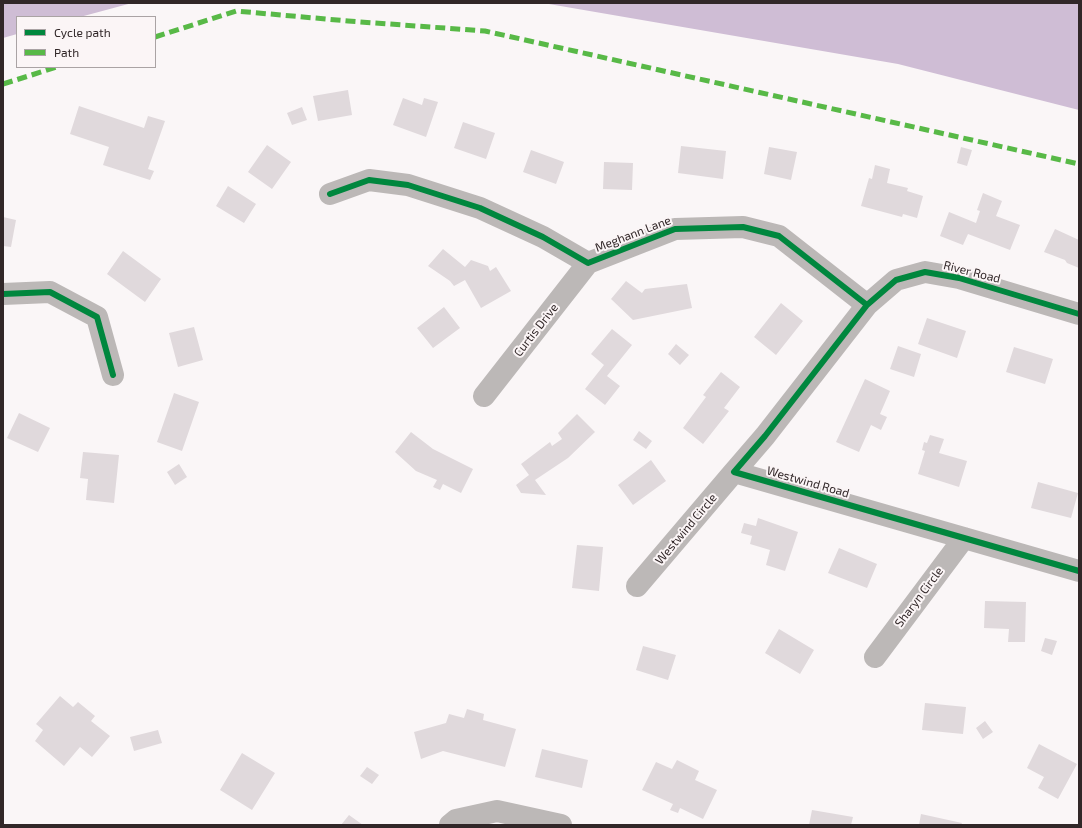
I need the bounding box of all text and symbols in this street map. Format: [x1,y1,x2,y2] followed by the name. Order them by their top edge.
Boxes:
[16,16,156,68] legend
[54,25,111,39] text: Cycle path
[54,45,79,59] text: Path
[593,213,673,255] street label: Meghann Lane
[942,258,1002,286] street label: River Road
[511,301,561,359] street label: Curtis Drive
[765,463,851,501] street label: Westwind Road
[652,491,720,567] street label: Westwind Circle
[892,564,946,630] street label: Sharyn Circle

